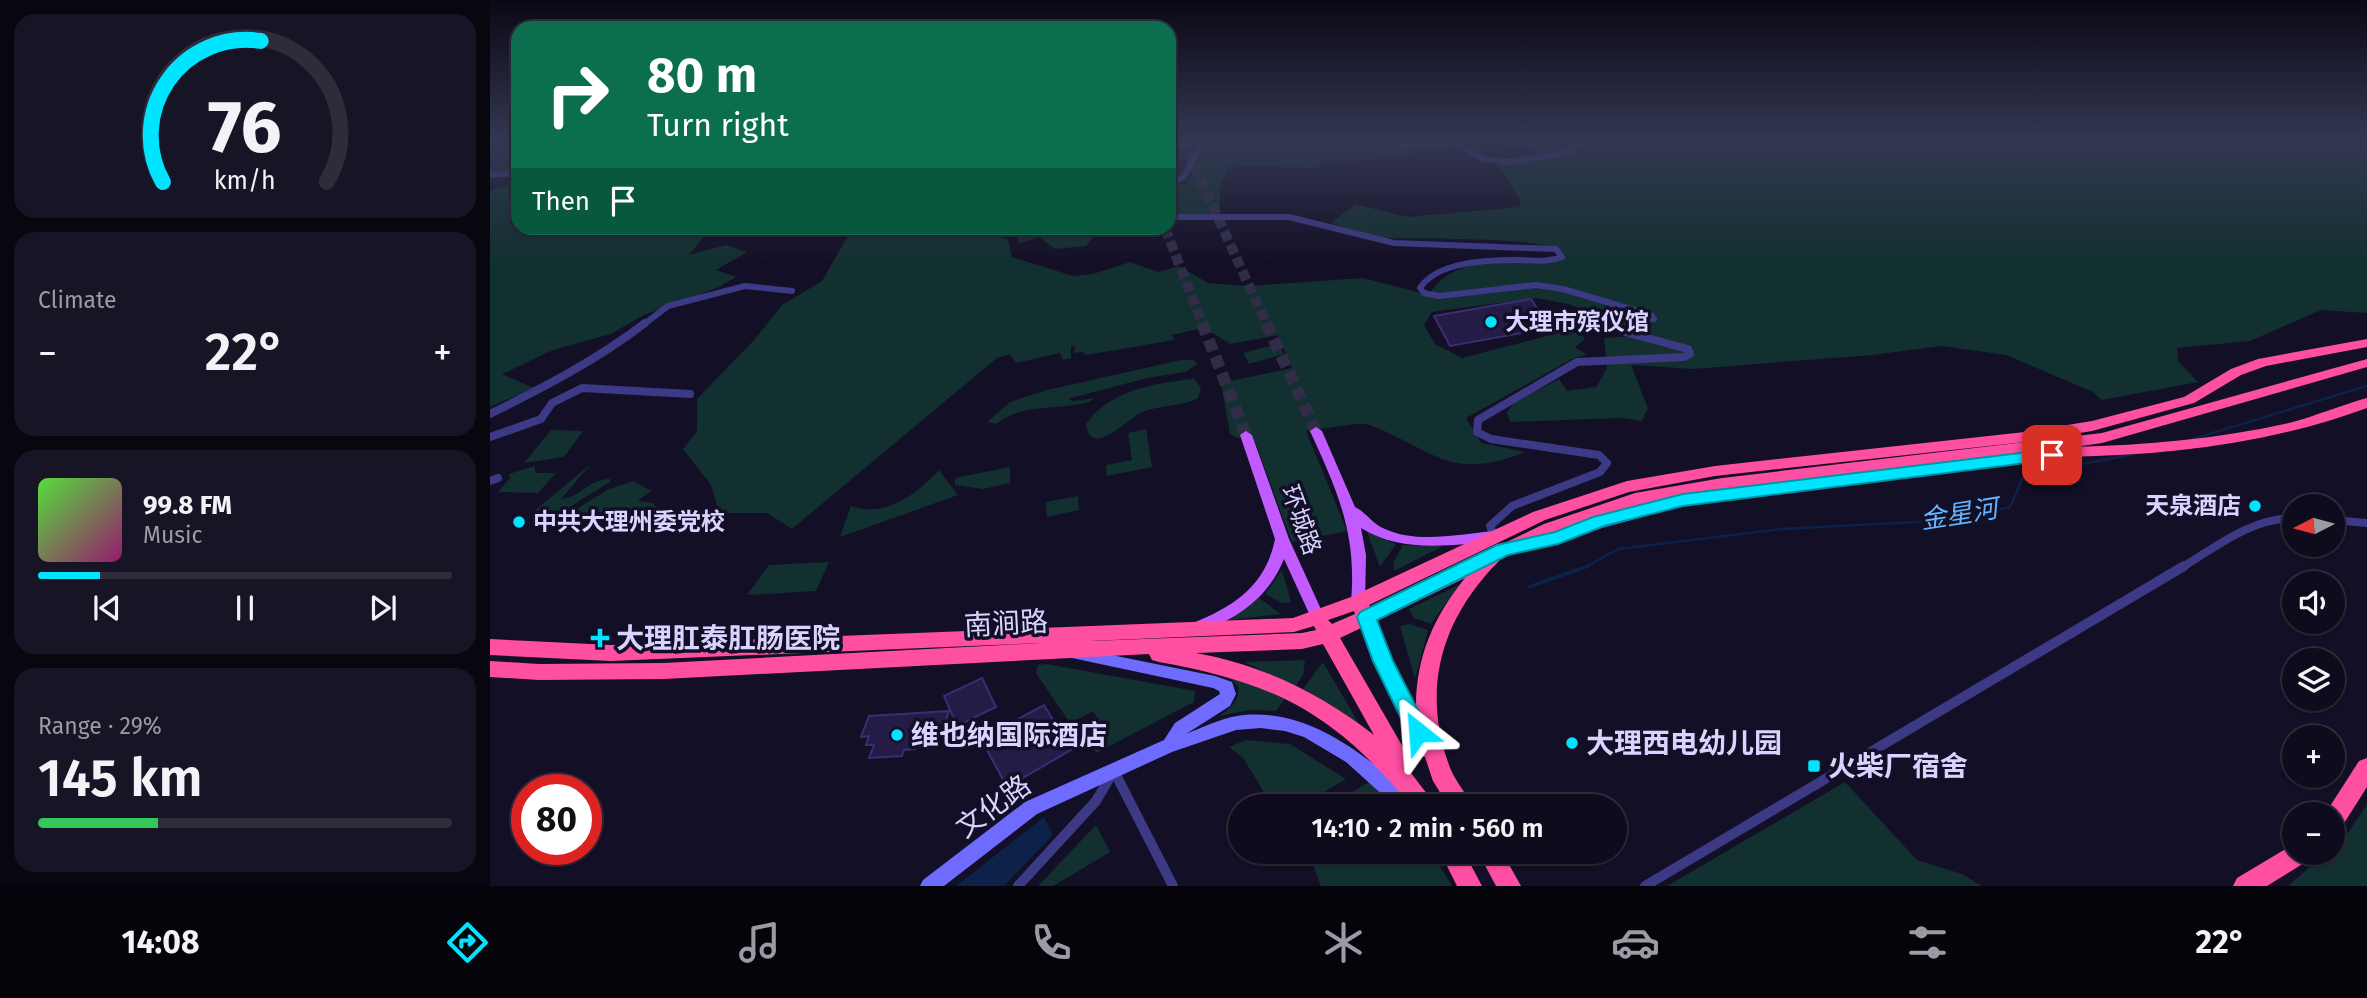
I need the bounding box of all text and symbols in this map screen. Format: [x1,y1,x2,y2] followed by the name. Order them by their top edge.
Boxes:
[647,46,757,105] text: 80 m
[532,49,623,140] icon: right
[208,84,282,171] text: 76
[647,106,789,144] text: Turn right
[214,166,276,196] text: km/h
[604,182,642,220] icon: arrive
[532,186,590,217] text: Then
[38,286,117,314] text: Climate
[1505,308,1649,336] place label: 大理市殡仪馆
[1483,314,1499,330] marker: 大理市殡仪馆
[205,321,285,384] text: 22°
[38,330,57,376] text: −
[433,330,452,376] text: +
[2022,425,2082,485] pin
[2033,436,2071,474] icon: arrive
[1276,481,1326,559] street label: 环城路
[143,490,232,521] text: 99.8 FM
[1918,492,2005,536] water label: 金星河
[2145,492,2241,520] place label: 天泉酒店
[2282,494,2345,556] north arrow
[2282,494,2345,865] map controls
[2247,498,2263,514] marker: 天泉酒店
[533,508,725,536] place label: 中共大理州委党校
[511,514,527,530] marker: 中共大理州委党校
[143,521,203,549] text: Music
[2282,571,2345,634] button: sound
[88,589,126,627] icon: previous
[226,589,264,627] icon: pause
[364,589,402,627] icon: next
[963,605,1049,642] street label: 南涧路
[616,622,840,655] place label: 大理肛泰肛肠医院
[590,628,610,648] marker: 大理肛泰肛肠医院
[2282,648,2345,711] button: layers
[1381,695,1455,769] position arrow
[38,712,162,740] text: Range · 29%
[911,719,1107,752] place label: 维也纳国际酒店
[2282,725,2345,788] button: +
[889,727,905,743] marker: 维也纳国际酒店
[1586,727,1782,760] place label: 大理西电幼儿园
[1564,735,1580,751] marker: 大理西电幼儿园
[38,747,203,810] text: 145 km
[1828,750,1968,783] place label: 火柴厂宿舍
[1806,758,1822,774] marker: 火柴厂宿舍
[950,768,1037,844] street label: 文化路
[511,774,602,865] speed limit sign: 80
[2282,802,2345,865] button: −
[1311,813,1544,844] text: 14:10 · 2 min · 560 m
[443,918,492,967] icon: directions
[735,918,784,967] icon: music
[1027,918,1076,967] icon: phone
[1319,918,1368,967] icon: climate
[1611,918,1660,967] icon: car
[1903,918,1952,967] icon: filters
[122,923,200,961] text: 14:08
[2196,923,2245,961] text: 22°

